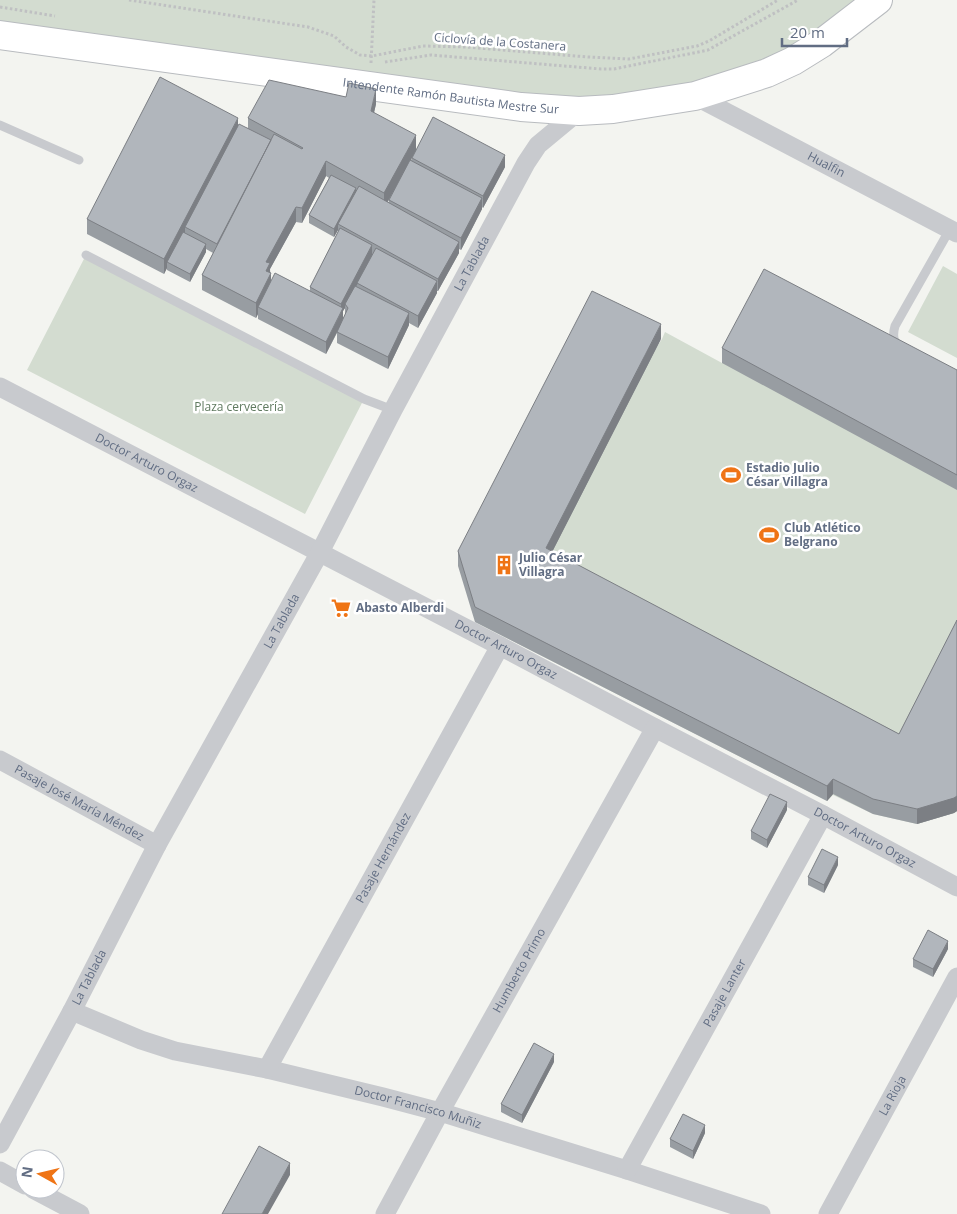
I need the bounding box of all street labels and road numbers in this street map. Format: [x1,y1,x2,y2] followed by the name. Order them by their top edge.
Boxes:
[433,28,567,55] street label: Ciclovía de la Costanera
[342,73,560,118] street label: Intendente Ramón Bautista Mestre Sur
[805,147,848,181] street label: Hualfin
[450,233,493,294] street label: La Tablada
[92,429,201,496] street label: Doctor Arturo Orgaz
[259,590,303,651] street label: La Tablada
[452,615,561,683] street label: Doctor Arturo Orgaz
[12,760,148,845] street label: Pasaje José María Méndez
[811,803,919,872] street label: Doctor Arturo Orgaz
[351,809,415,906] street label: Pasaje Hernández
[488,925,549,1016] street label: Humberto Primo
[67,946,110,1008] street label: La Tablada
[699,956,750,1030] street label: Pasaje Lanter
[874,1072,910,1118] street label: La Rioja
[353,1081,484,1132] street label: Doctor Francisco Muñiz

